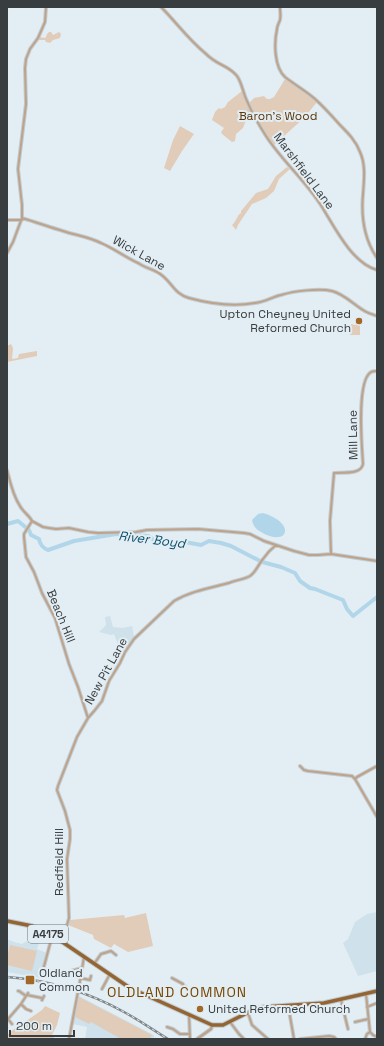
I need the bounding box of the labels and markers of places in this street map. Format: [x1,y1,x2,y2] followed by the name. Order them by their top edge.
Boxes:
[220,306,351,336] place label: Upton Cheyney United Reformed Church
[354,316,364,326] marker: Upton Cheyney United Reformed Church
[39,965,90,995] place label: Oldland Common
[24,974,36,986] marker: Oldland Common
[208,1001,350,1017] place label: United Reformed Church
[195,1004,205,1014] marker: United Reformed Church

